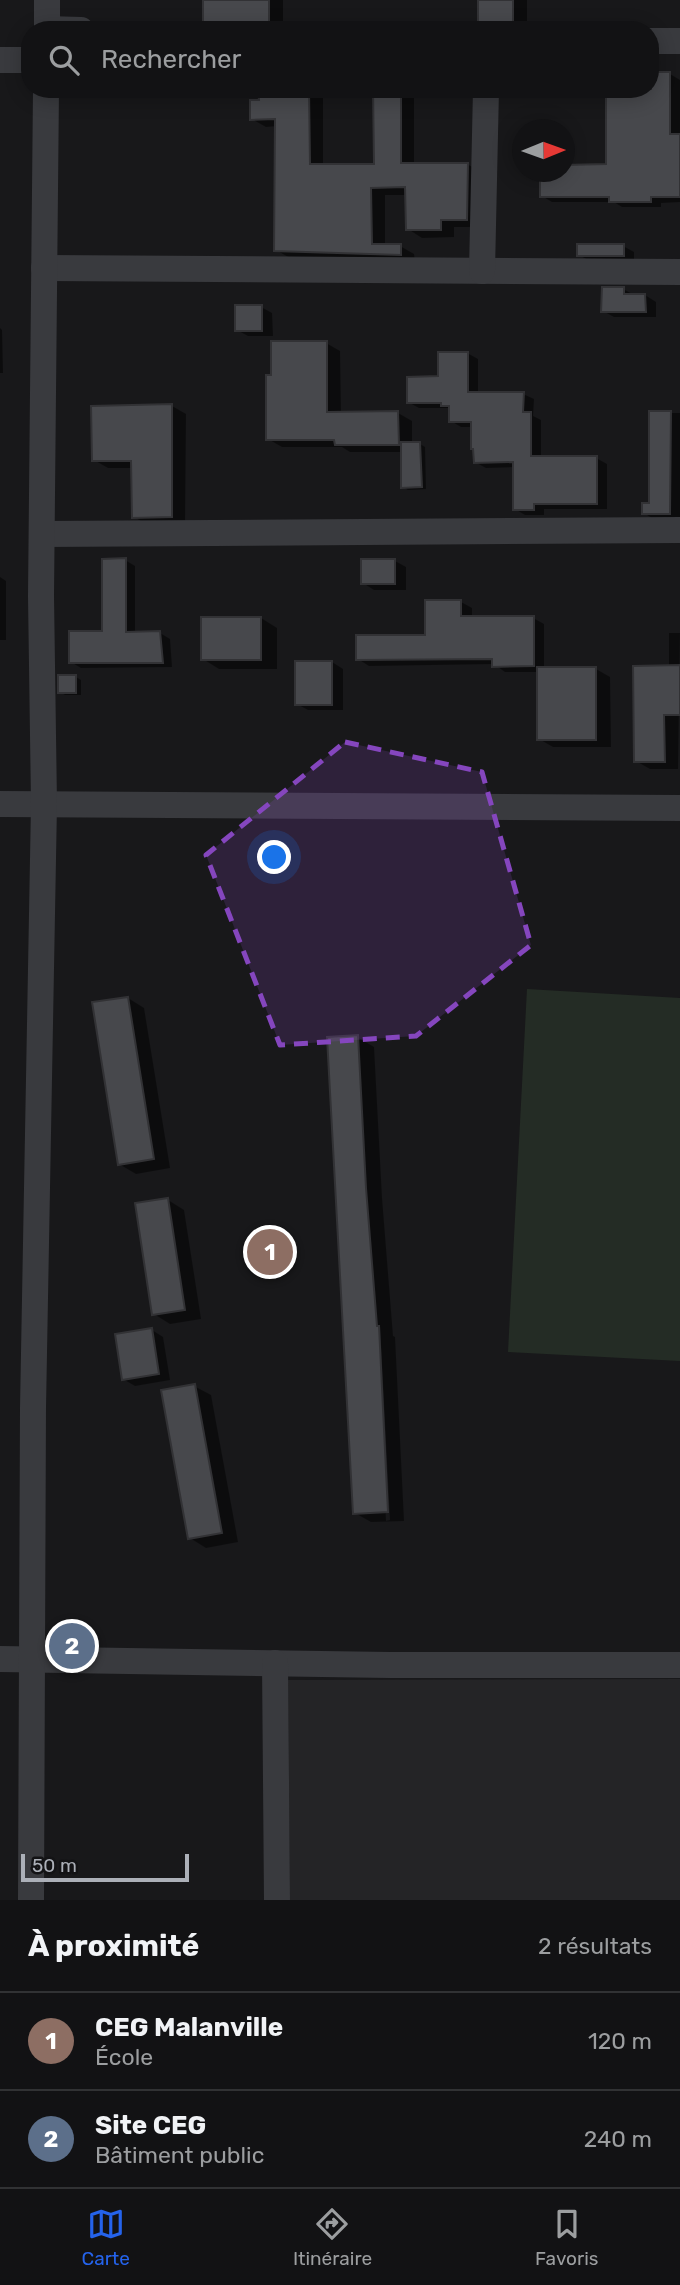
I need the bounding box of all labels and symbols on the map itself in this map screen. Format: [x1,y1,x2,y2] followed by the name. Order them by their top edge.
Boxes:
[512,119,575,182] north arrow
[257,840,291,874] your location
[247,1226,293,1278] pin: 1
[49,1620,95,1672] pin: 2
[21,1851,189,1883] scale bar

